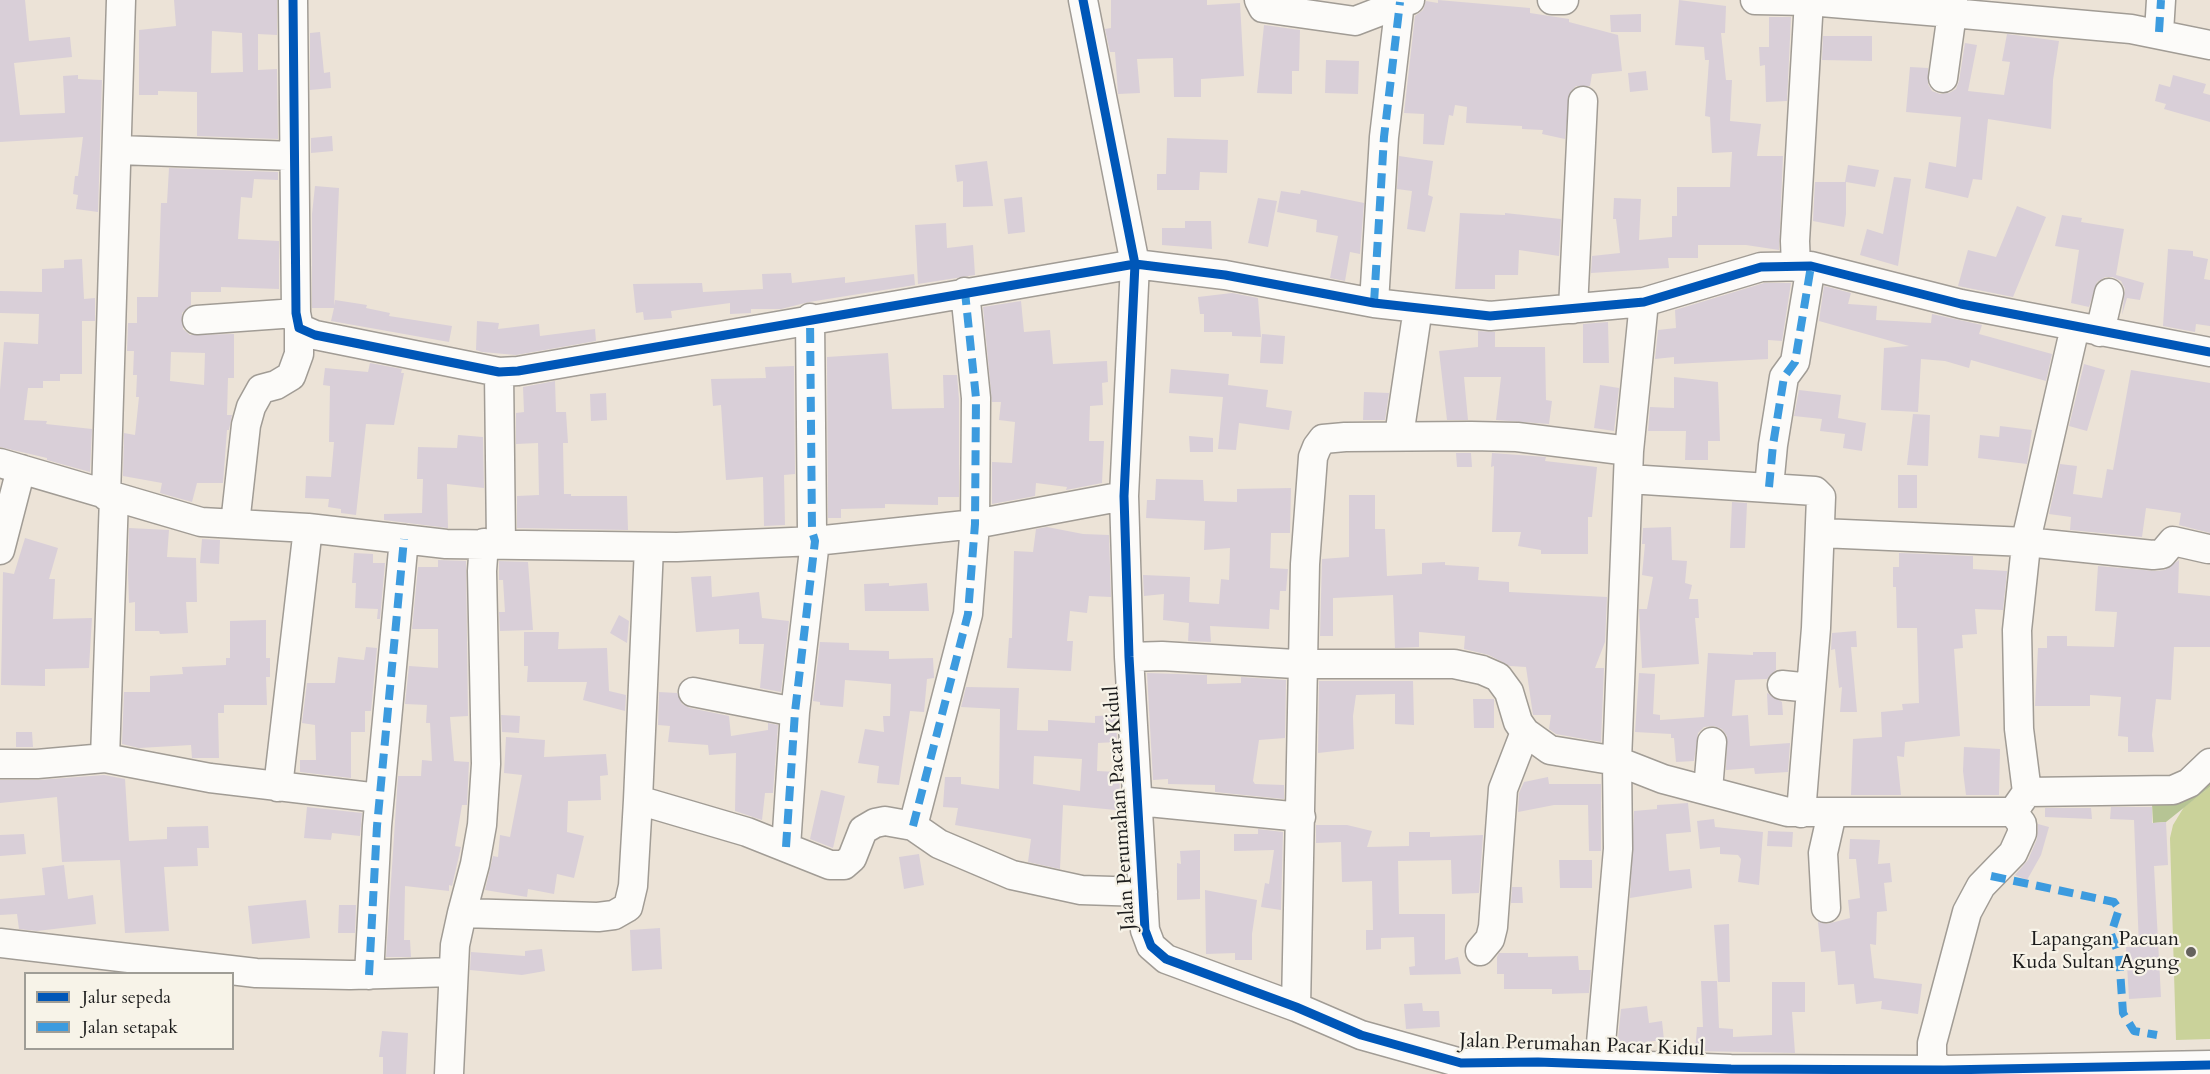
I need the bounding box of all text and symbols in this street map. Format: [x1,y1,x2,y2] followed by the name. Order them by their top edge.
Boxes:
[1100,685,1142,931] street label: Jalan Perumahan Pacar Kidul
[2012,928,2179,975] place label: Lapangan Pacuan Kuda Sultan Agung
[2184,945,2198,959] marker: Lapangan Pacuan Kuda Sultan Agung
[24,972,234,1050] legend
[82,985,171,1010] text: Jalur sepeda
[82,1015,178,1040] text: Jalan setapak
[1459,1030,1705,1062] street label: Jalan Perumahan Pacar Kidul

